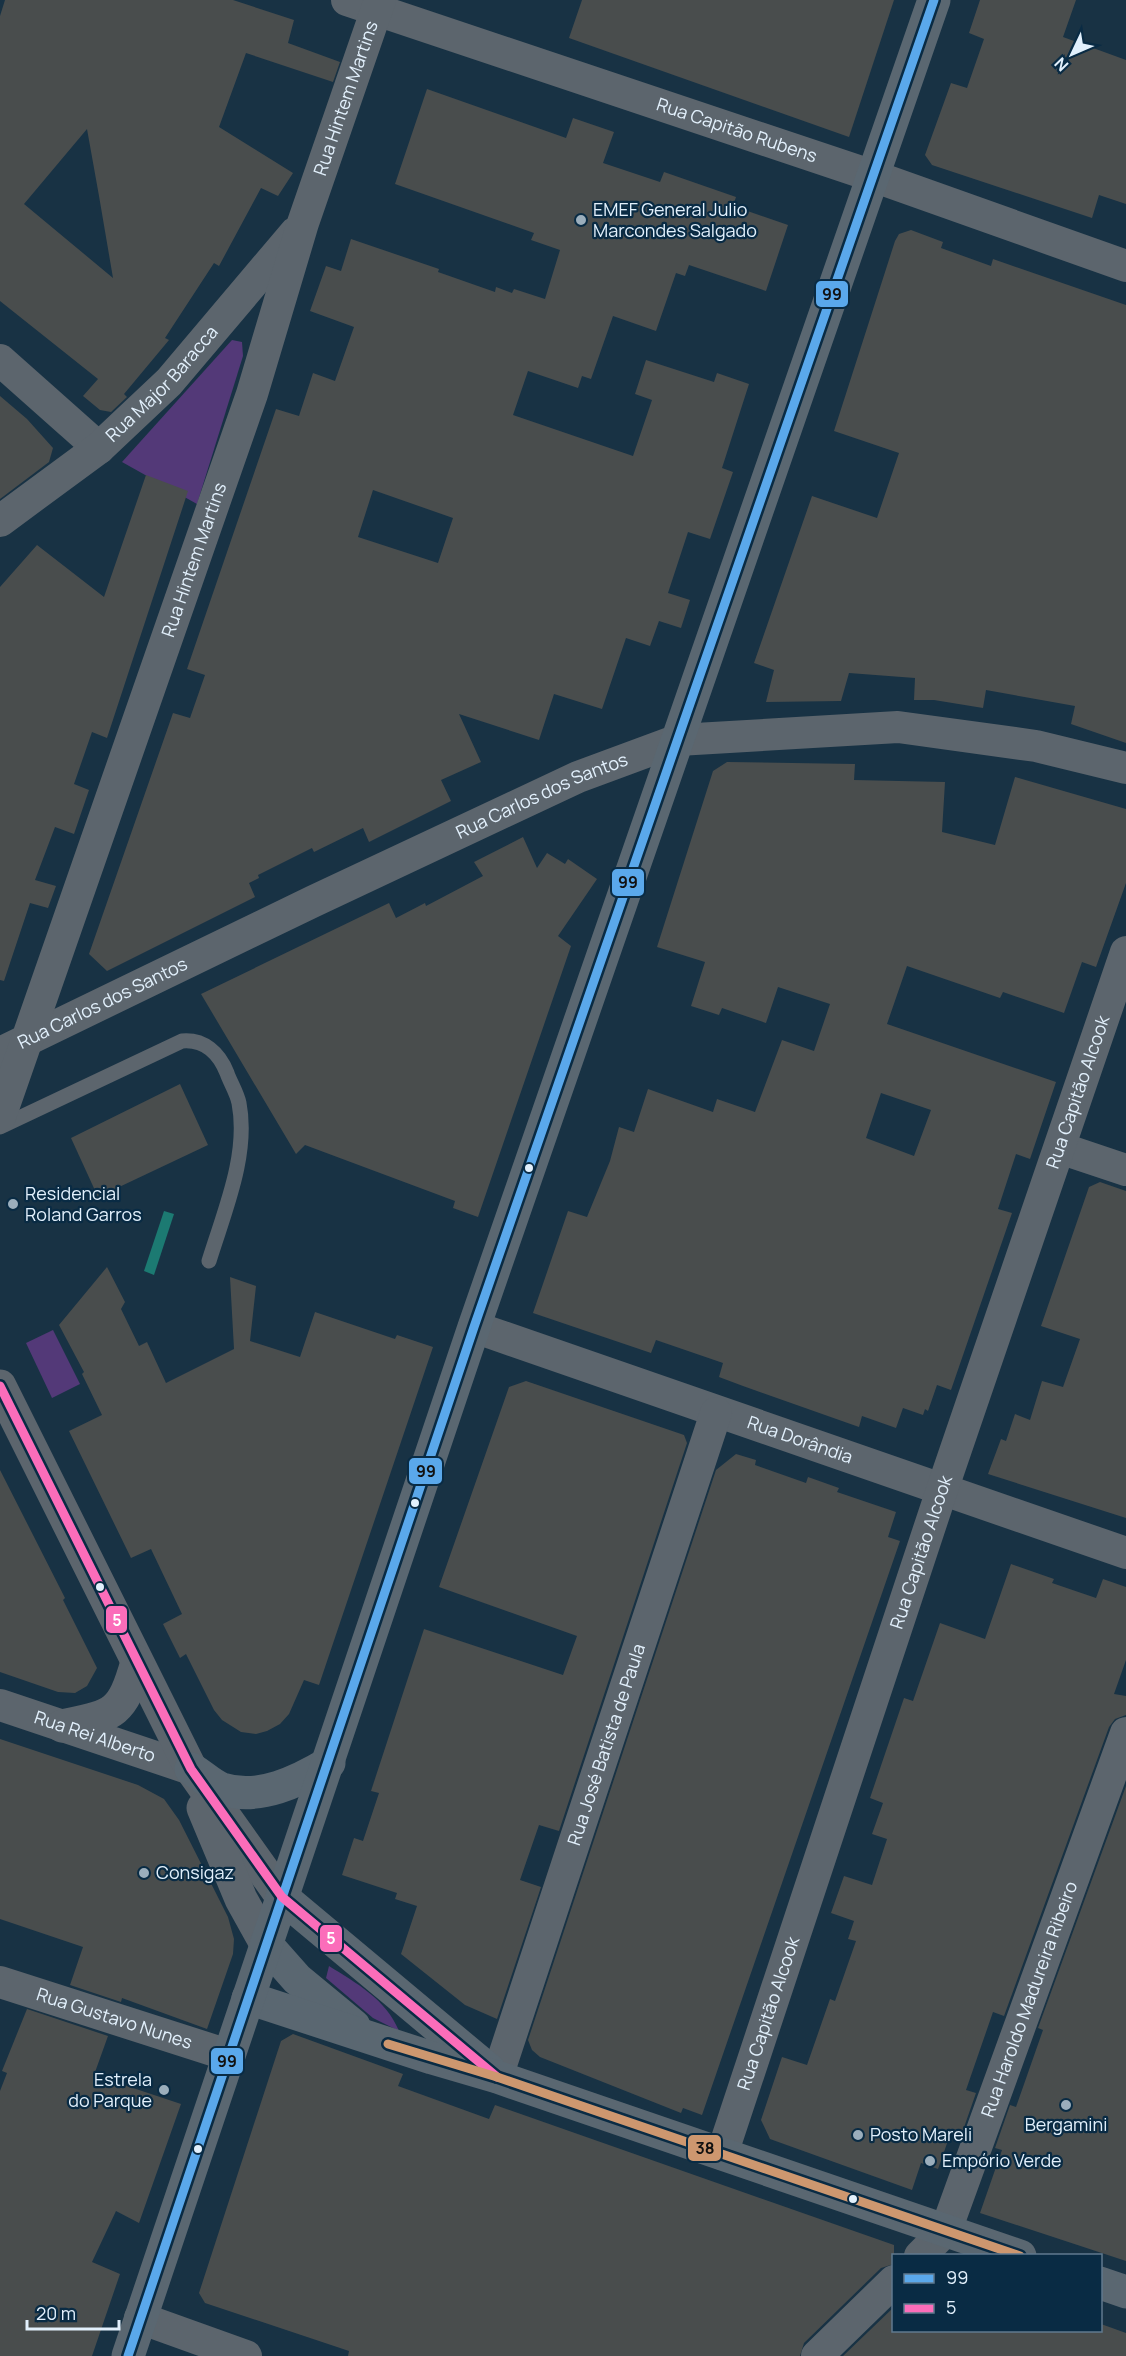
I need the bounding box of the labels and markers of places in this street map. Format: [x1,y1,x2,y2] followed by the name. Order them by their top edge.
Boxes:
[593,197,757,242] place label: EMEF General Julio Marcondes Salgado
[574,213,588,227] marker: EMEF General Julio Marcondes Salgado
[523,1162,535,1174] unlabelled marker
[25,1181,142,1226] place label: Residencial Roland Garros
[6,1197,20,1211] marker: Residencial Roland Garros
[409,1497,421,1509] unlabelled marker
[94,1581,106,1593] unlabelled marker
[156,1860,234,1884] place label: Consigaz
[137,1866,151,1880] marker: Consigaz
[68,2067,152,2112] place label: Estrela do Parque
[157,2083,171,2097] marker: Estrela do Parque
[1059,2098,1073,2112] marker: Bergamini
[1025,2112,1107,2136] place label: Bergamini
[870,2122,972,2146] place label: Posto Mareli
[851,2128,865,2142] marker: Posto Mareli
[192,2143,204,2155] unlabelled marker
[942,2148,1062,2172] place label: Empório Verde
[923,2154,937,2168] marker: Empório Verde
[847,2193,859,2205] unlabelled marker

